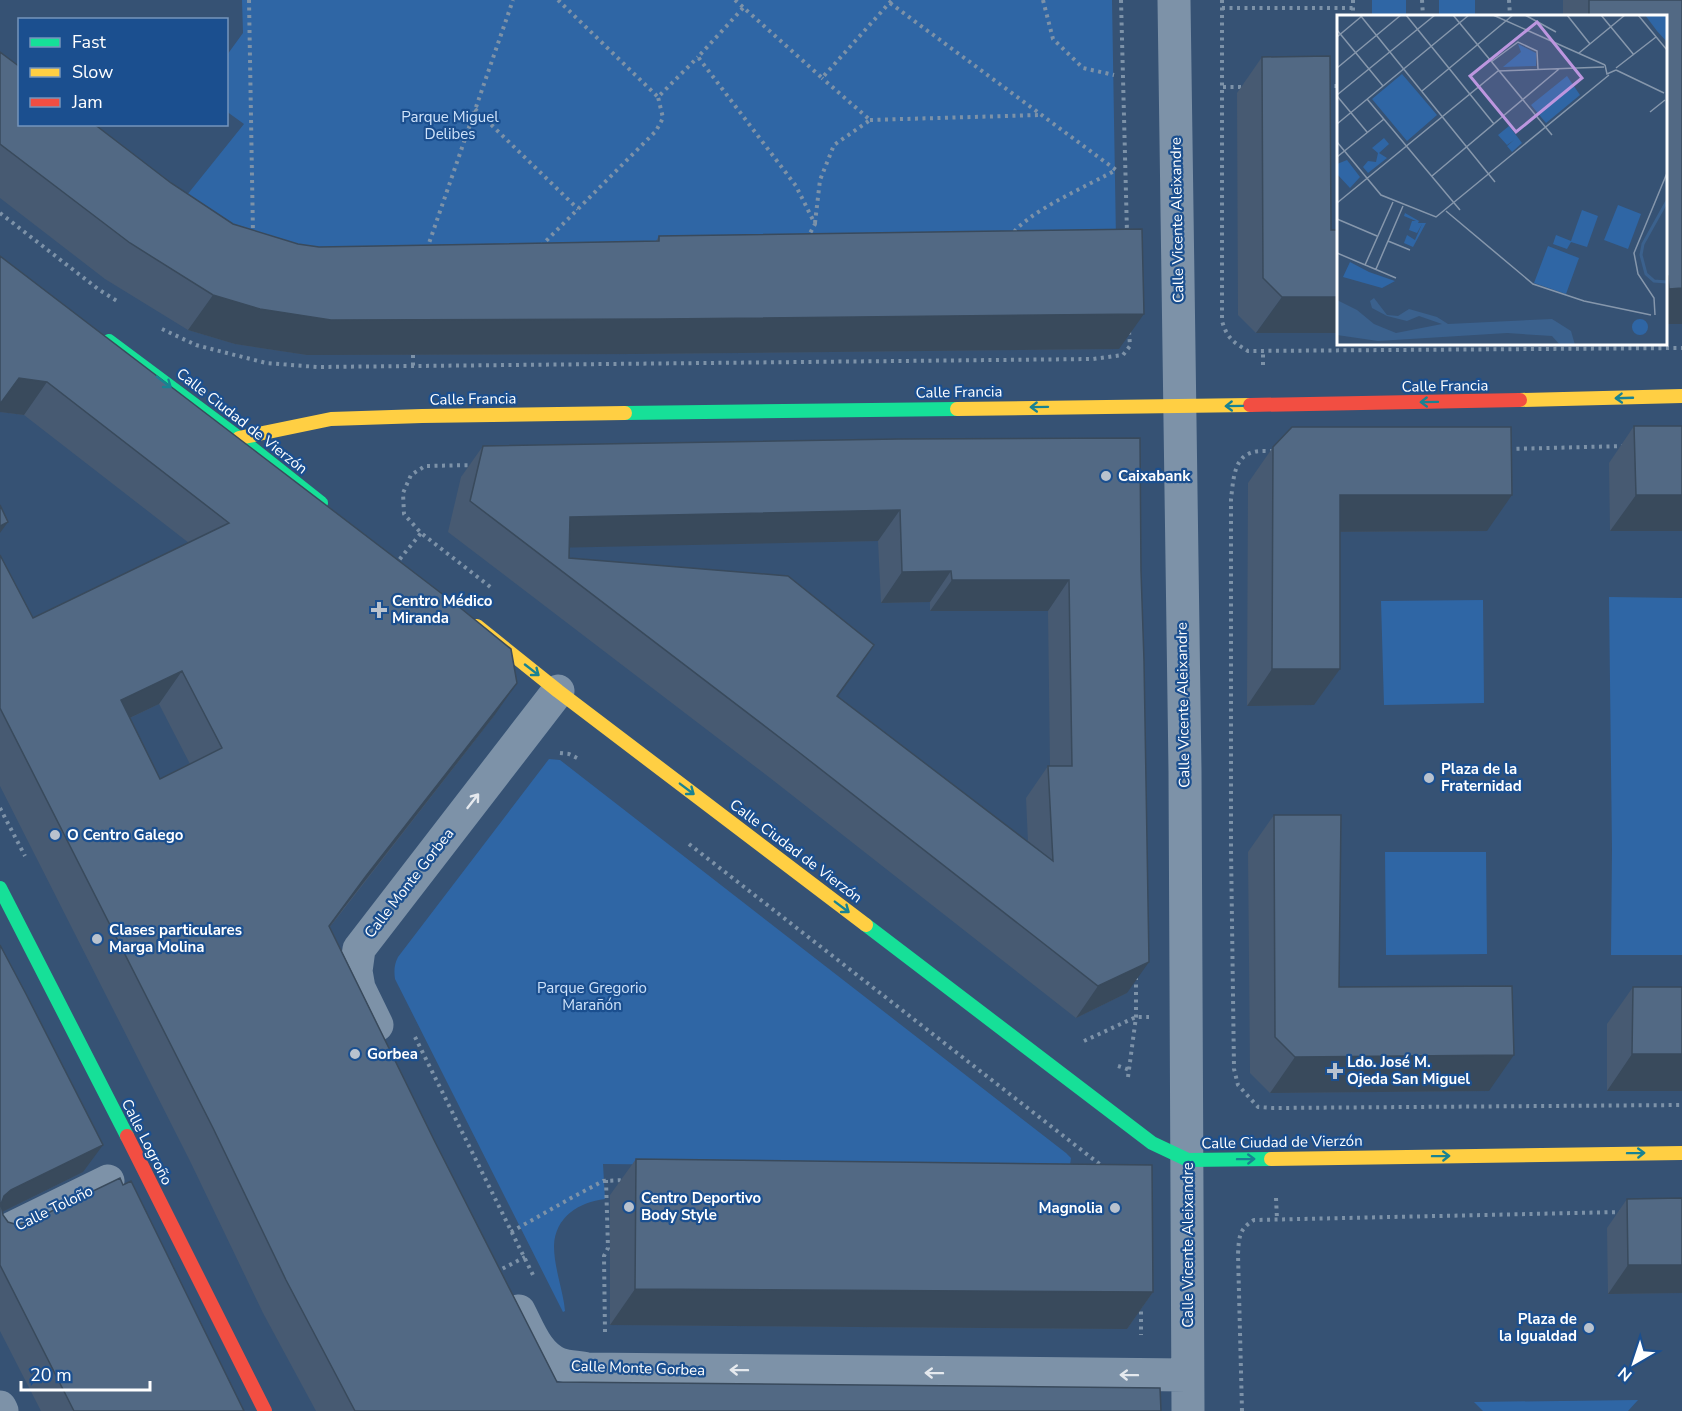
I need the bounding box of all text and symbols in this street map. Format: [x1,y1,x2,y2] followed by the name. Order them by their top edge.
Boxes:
[1337,15,1667,345] inset map
[18,18,228,126] legend
[72,30,107,54] text: Fast
[72,60,113,84] text: Slow
[71,90,103,114] text: Jam
[401,107,499,144] park label: Parque Miguel Delibes
[1166,137,1188,303] street label: Calle Vicente Aleixandre
[172,364,312,478] street label: Calle Ciudad de Vierzón
[155,375,171,388] one-way arrow
[1402,375,1488,397] street label: Calle Francia
[916,381,1002,403] street label: Calle Francia
[430,388,516,410] street label: Calle Francia
[1614,392,1634,403] one-way arrow
[1419,397,1439,408] one-way arrow
[1224,401,1244,412] one-way arrow
[1029,402,1049,413] one-way arrow
[1118,466,1191,486] place label: Caixabank
[1099,469,1113,483] marker: Caixabank
[392,591,493,628] place label: Centro Médico Miranda
[370,601,388,619] marker: Centro Médico Miranda
[1172,622,1194,788] street label: Calle Vicente Aleixandre
[524,664,540,677] one-way arrow
[1441,759,1522,796] place label: Plaza de la Fraternidad
[1422,771,1436,785] marker: Plaza de la Fraternidad
[679,782,695,795] one-way arrow
[466,793,479,809] one-way arrow
[726,795,866,907] street label: Calle Ciudad de Vierzón
[360,824,458,942] street label: Calle Monte Gorbea
[67,825,184,845] place label: O Centro Galego
[48,828,62,842] marker: O Centro Galego
[834,900,850,913] one-way arrow
[109,920,242,957] place label: Clases particulares Marga Molina
[90,932,104,946] marker: Clases particulares Marga Molina
[537,978,647,1015] park label: Parque Gregorio Marañón
[367,1044,418,1064] place label: Gorbea
[348,1047,362,1061] marker: Gorbea
[1347,1052,1470,1089] place label: Ldo. José M. Ojeda San Miguel
[1328,1064,1342,1078] marker: Ldo. José M. Ojeda San Miguel
[117,1096,177,1188] street label: Calle Logroño
[1201,1131,1363,1153] street label: Calle Ciudad de Vierzón
[1626,1147,1646,1159] one-way arrow
[1431,1150,1451,1162] one-way arrow
[1236,1153,1256,1165] one-way arrow
[1178,1162,1198,1328] street label: Calle Vicente Aleixandre
[12,1181,96,1235] street label: Calle Toloño
[641,1188,762,1225] place label: Centro Deportivo Body Style
[1038,1198,1103,1218] place label: Magnolia
[622,1200,636,1214] marker: Centro Deportivo Body Style
[1108,1201,1122,1215] marker: Magnolia
[1499,1309,1577,1346] place label: Plaza de la Igualdad
[1582,1321,1596,1335] marker: Plaza de la Igualdad
[1604,1333,1664,1393] north arrow
[21,1354,150,1392] scale bar
[570,1356,706,1380] street label: Calle Monte Gorbea
[1614,1362,1637,1386] text: N
[30,1363,72,1387] text: 20 m
[729,1365,749,1376] one-way arrow
[924,1367,944,1378] one-way arrow
[1119,1369,1139,1381] one-way arrow

